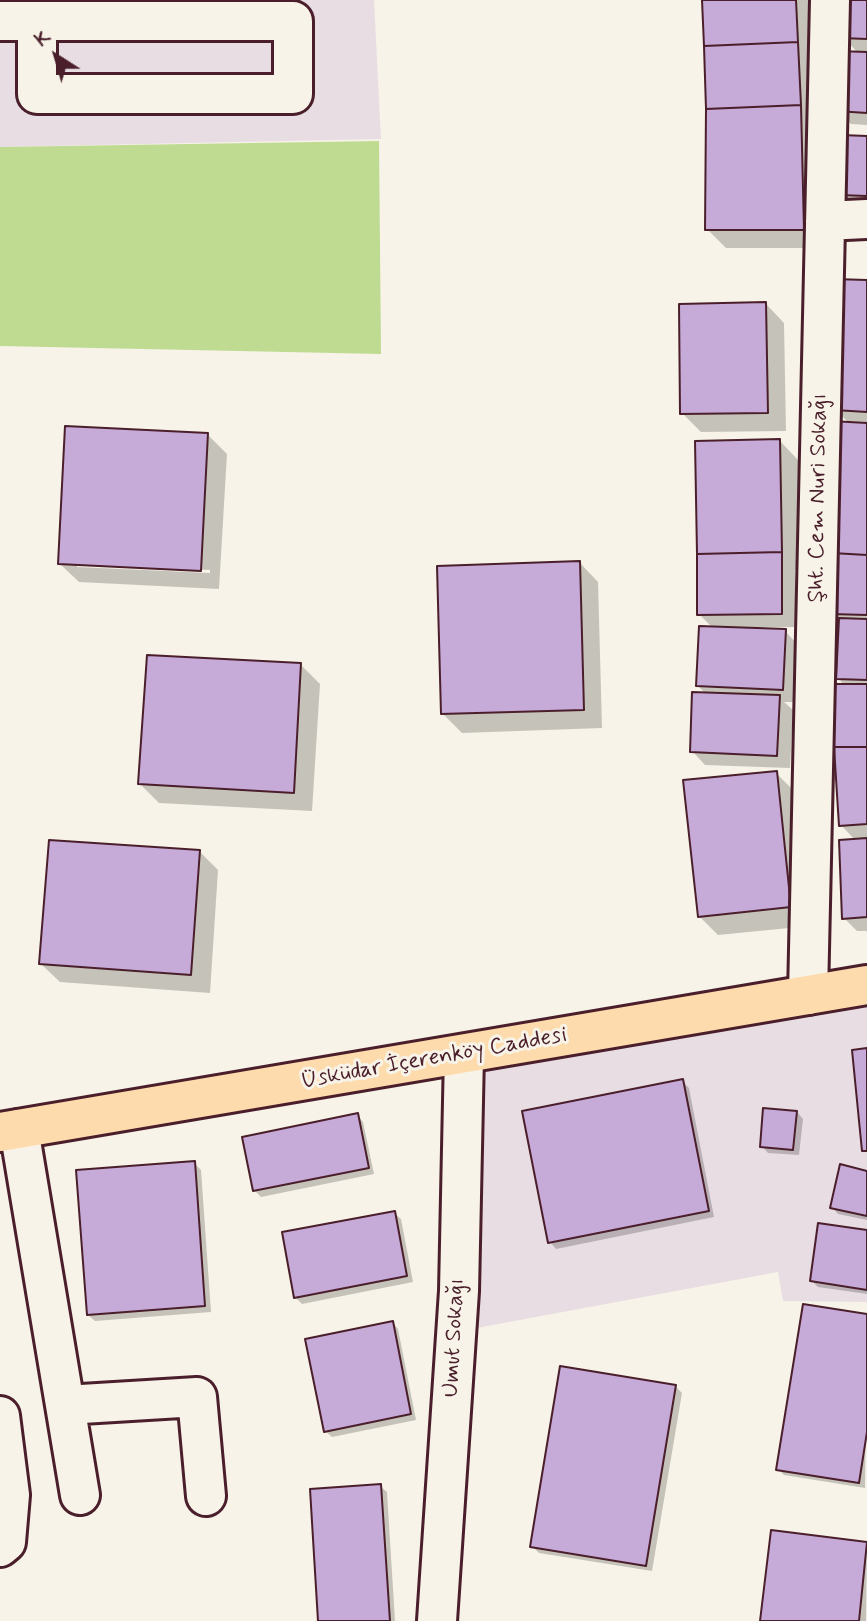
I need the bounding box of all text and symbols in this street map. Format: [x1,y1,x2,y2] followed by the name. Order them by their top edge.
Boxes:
[21,21,91,91] north arrow
[30,25,56,53] text: K
[803,393,835,603] street label: Şht. Cem Nuri Sokağı
[299,1022,569,1096] street label: Üsküdar İçerenköy Caddesi
[438,1278,472,1398] street label: Umut Sokağı

